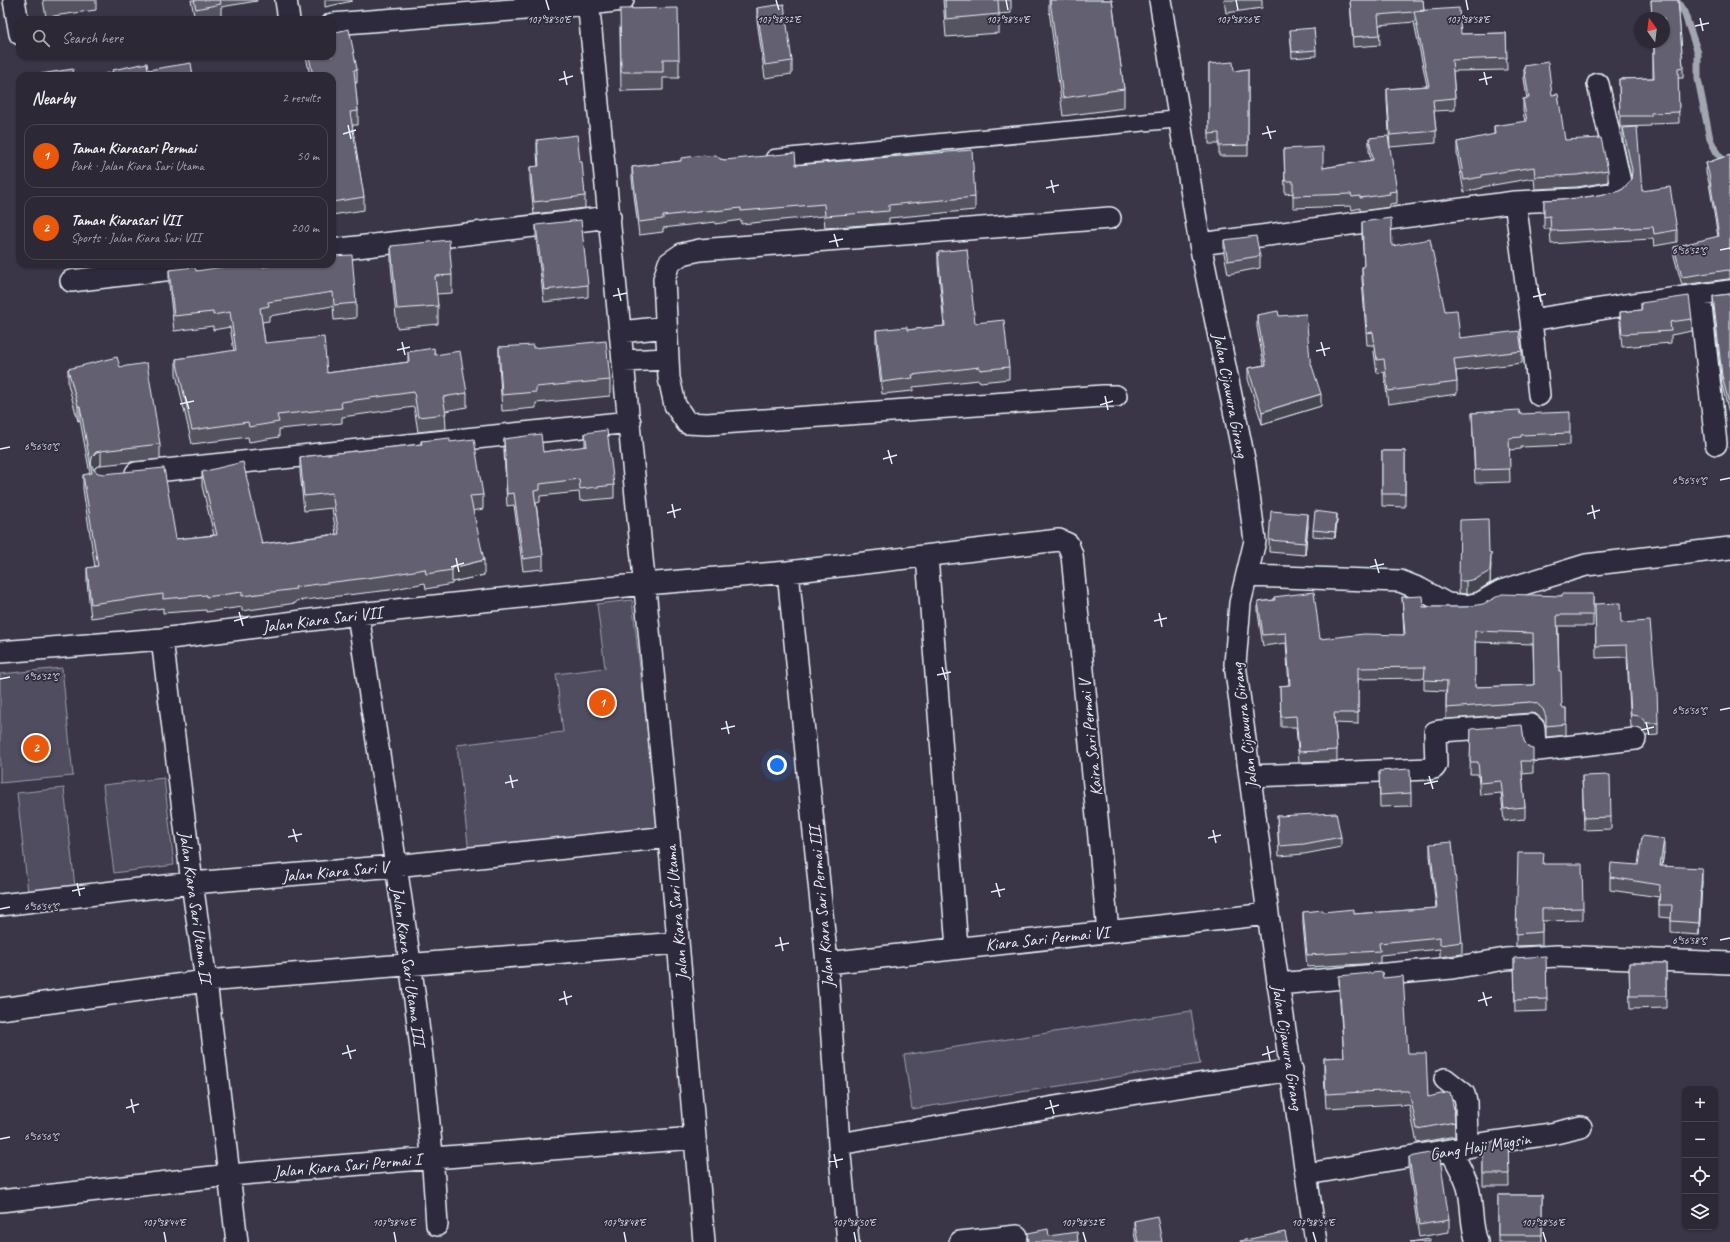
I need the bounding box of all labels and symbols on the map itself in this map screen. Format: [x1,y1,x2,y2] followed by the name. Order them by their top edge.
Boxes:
[1634,12,1670,48] north arrow
[527,13,572,26] text: 107°38'50"E
[757,13,802,26] text: 107°38'52"E
[986,13,1031,26] text: 107°38'54"E
[1216,13,1261,26] text: 107°38'56"E
[1446,13,1491,26] text: 107°38'58"E
[1672,244,1708,257] text: 6°56'52"S
[1208,330,1253,461] street label: Jalan Cijawura Girang
[24,440,60,453] text: 6°56'50"S
[1672,474,1708,487] text: 6°56'54"S
[260,601,387,637] street label: Jalan Kiara Sari VII
[1226,660,1263,791] street label: Jalan Cijawura Girang
[24,670,60,683] text: 6°56'52"S
[1074,675,1107,797] street label: Kaira Sari Permai V
[589,688,615,718] pin: 1
[1672,704,1708,717] text: 6°56'56"S
[23,733,49,763] pin: 2
[767,755,787,775] your location
[804,822,839,990] street label: Jalan Kiara Sari Permai III
[174,829,217,987] street label: Jalan Kiara Sari Utama II
[660,843,693,982] street label: Jalan Kiara Sari Utama
[280,856,393,887] street label: Jalan Kiara Sari V
[387,884,431,1051] street label: Jalan Kiara Sari Utama III
[24,900,60,913] text: 6°56'54"S
[984,921,1114,955] street label: Kiara Sari Permai VI
[1672,934,1708,947] text: 6°56'58"S
[1267,982,1308,1113] street label: Jalan Cijawura Girang
[1428,1128,1533,1165] street label: Gang Haji Mugsin
[24,1130,60,1143] text: 6°56'56"S
[271,1148,426,1183] street label: Jalan Kiara Sari Permai I
[142,1216,187,1229] text: 107°38'44"E
[372,1216,417,1229] text: 107°38'46"E
[602,1216,647,1229] text: 107°38'48"E
[832,1216,877,1229] text: 107°38'50"E
[1061,1216,1106,1229] text: 107°38'52"E
[1291,1216,1336,1229] text: 107°38'54"E
[1521,1216,1566,1229] text: 107°38'56"E

